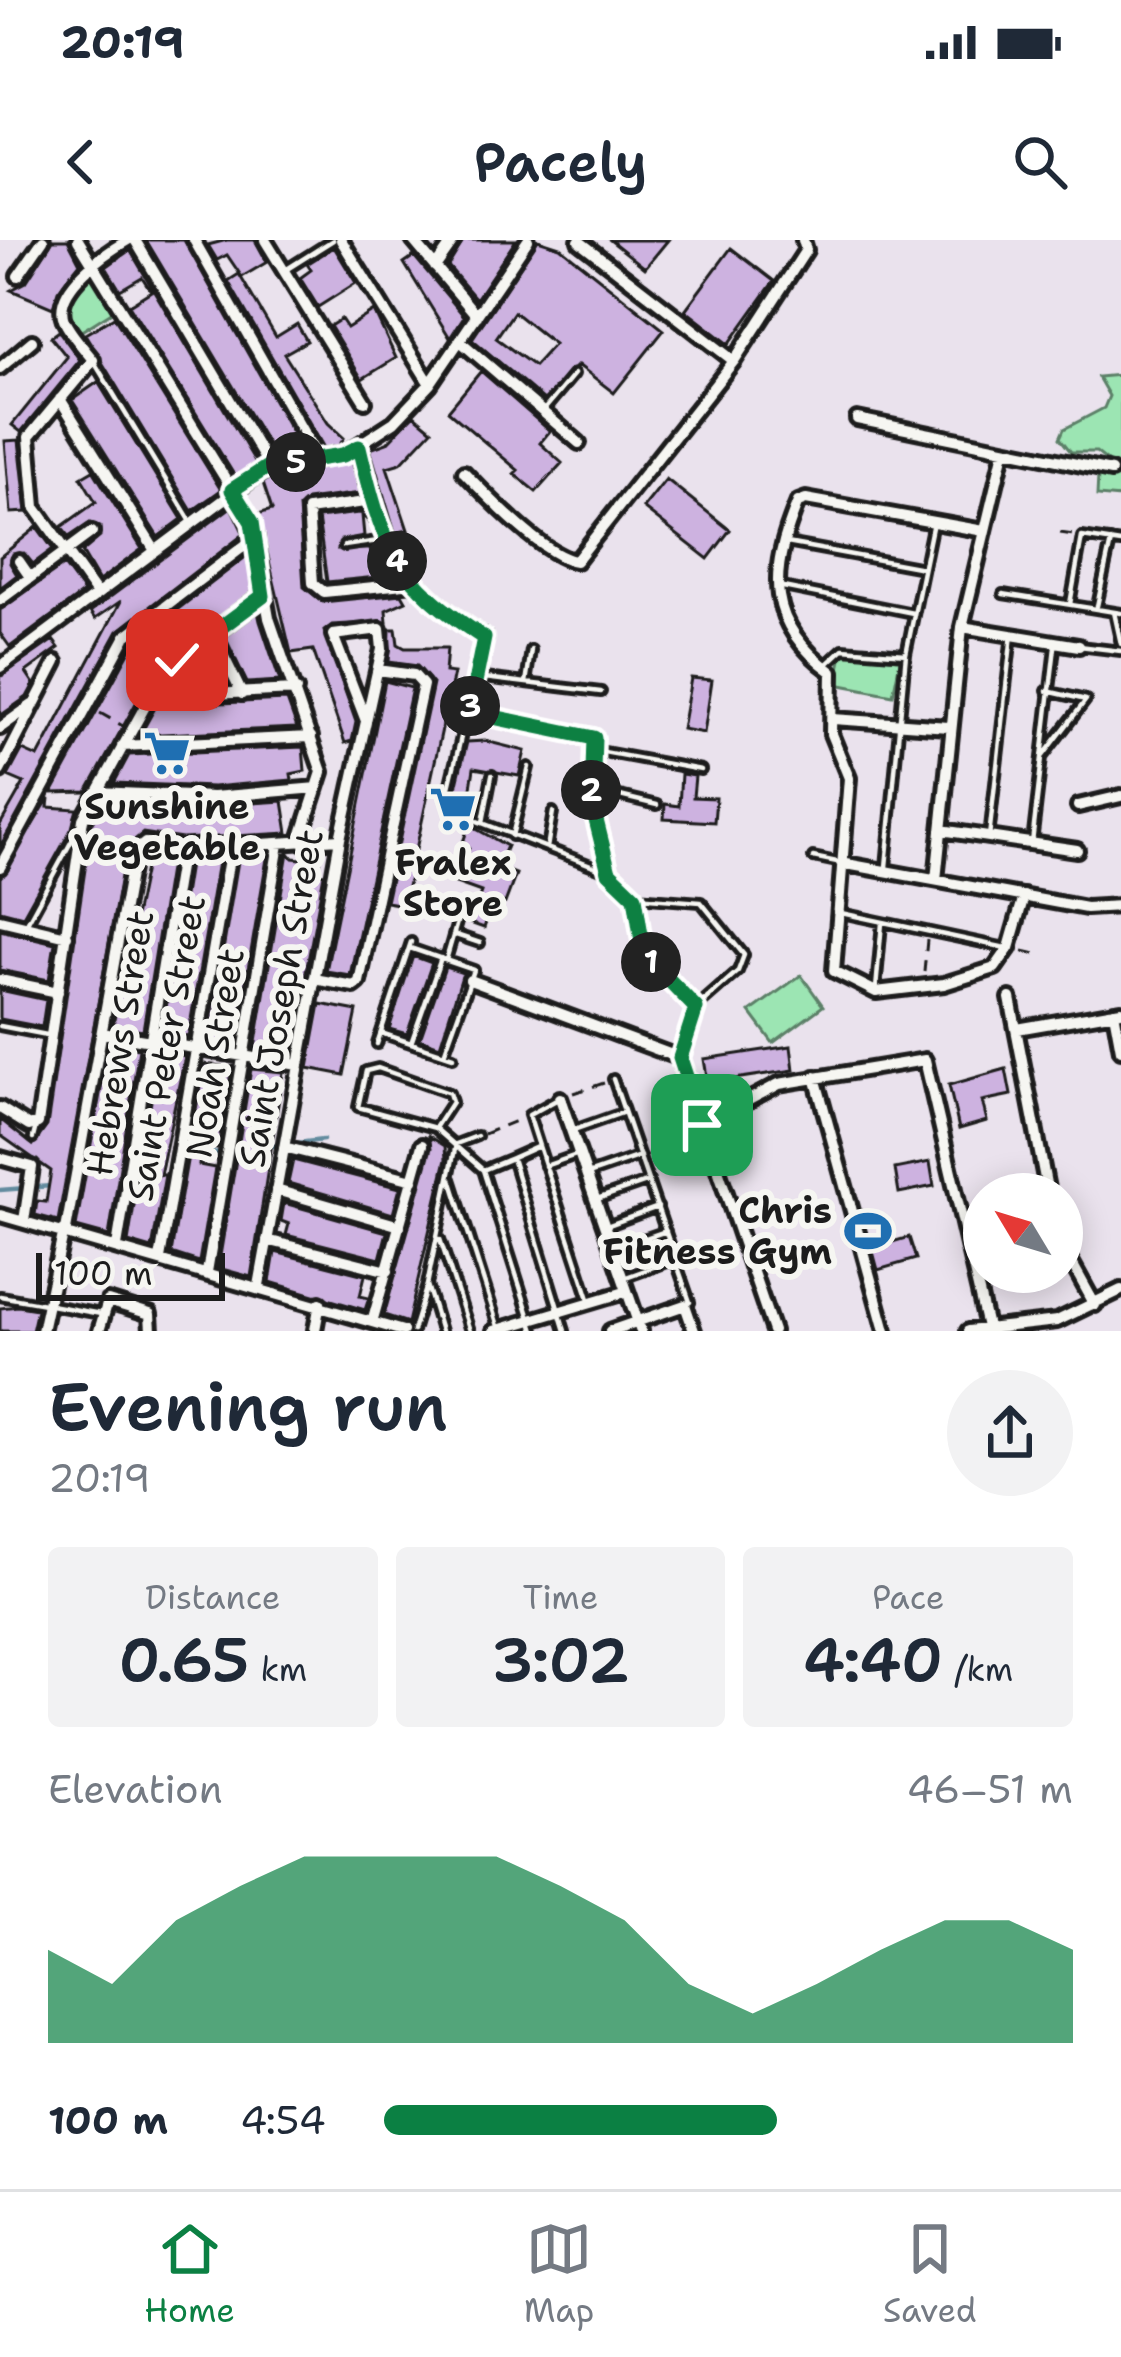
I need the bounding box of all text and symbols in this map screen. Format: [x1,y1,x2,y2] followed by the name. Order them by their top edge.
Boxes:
[60,12,184,72] text: 20:19
[474,126,647,198] text: Pacely
[48,129,114,195] icon: back
[1007,129,1073,195] icon: search
[266,432,326,492] pin: 5
[286,439,306,484] text: 5
[367,531,427,591] pin: 4
[385,538,409,583] text: 4
[126,609,228,711] pin
[144,627,210,693] icon: check
[440,676,500,736] pin: 3
[458,683,482,728] text: 3
[142,728,192,778] supermarket icon: Sunshine Vegetable
[561,760,621,820] pin: 2
[579,767,603,812] text: 2
[73,782,261,872] place label: Sunshine Vegetable
[428,784,478,834] supermarket icon: Fralex Store
[227,825,335,1171] street label: Saint Joseph Street
[395,838,511,928] place label: Fralex Store
[115,891,217,1205] street label: Saint Peter Street
[75,907,165,1179] street label: Hebrews Street
[621,932,681,992] pin: 1
[643,939,659,984] text: 1
[174,945,256,1161] street label: Noah Street
[651,1074,753,1176] pin
[669,1092,735,1158] icon: arrive
[963,1173,1083,1293] north arrow
[963,1173,1083,1293] map controls
[603,1186,832,1276] place label: Chris Fitness Gym
[843,1206,893,1256] sports icon: Chris Fitness Gym
[36,1247,225,1300] scale bar
[54,1251,153,1296] text: 100 m
[48,1363,448,1451] text: Evening run
[947,1370,1073,1496] button: share
[48,1452,151,1504] text: 20:19
[145,1575,280,1620] text: Distance
[523,1575,598,1620] text: Time
[872,1575,944,1620] text: Pace
[118,1620,249,1700] text: 0.65
[491,1620,630,1700] text: 3:02
[803,1620,943,1700] text: 4:40
[249,1647,307,1692] text: km
[943,1647,1013,1692] text: /km
[48,1763,223,1815] text: Elevation
[906,1763,1073,1815] text: 46–51 m
[48,2094,168,2146] text: 100 m
[240,2094,326,2146] text: 4:54
[144,2216,235,2333] tab: Home
[524,2216,594,2333] tab: Map
[883,2216,977,2333] tab: Saved

